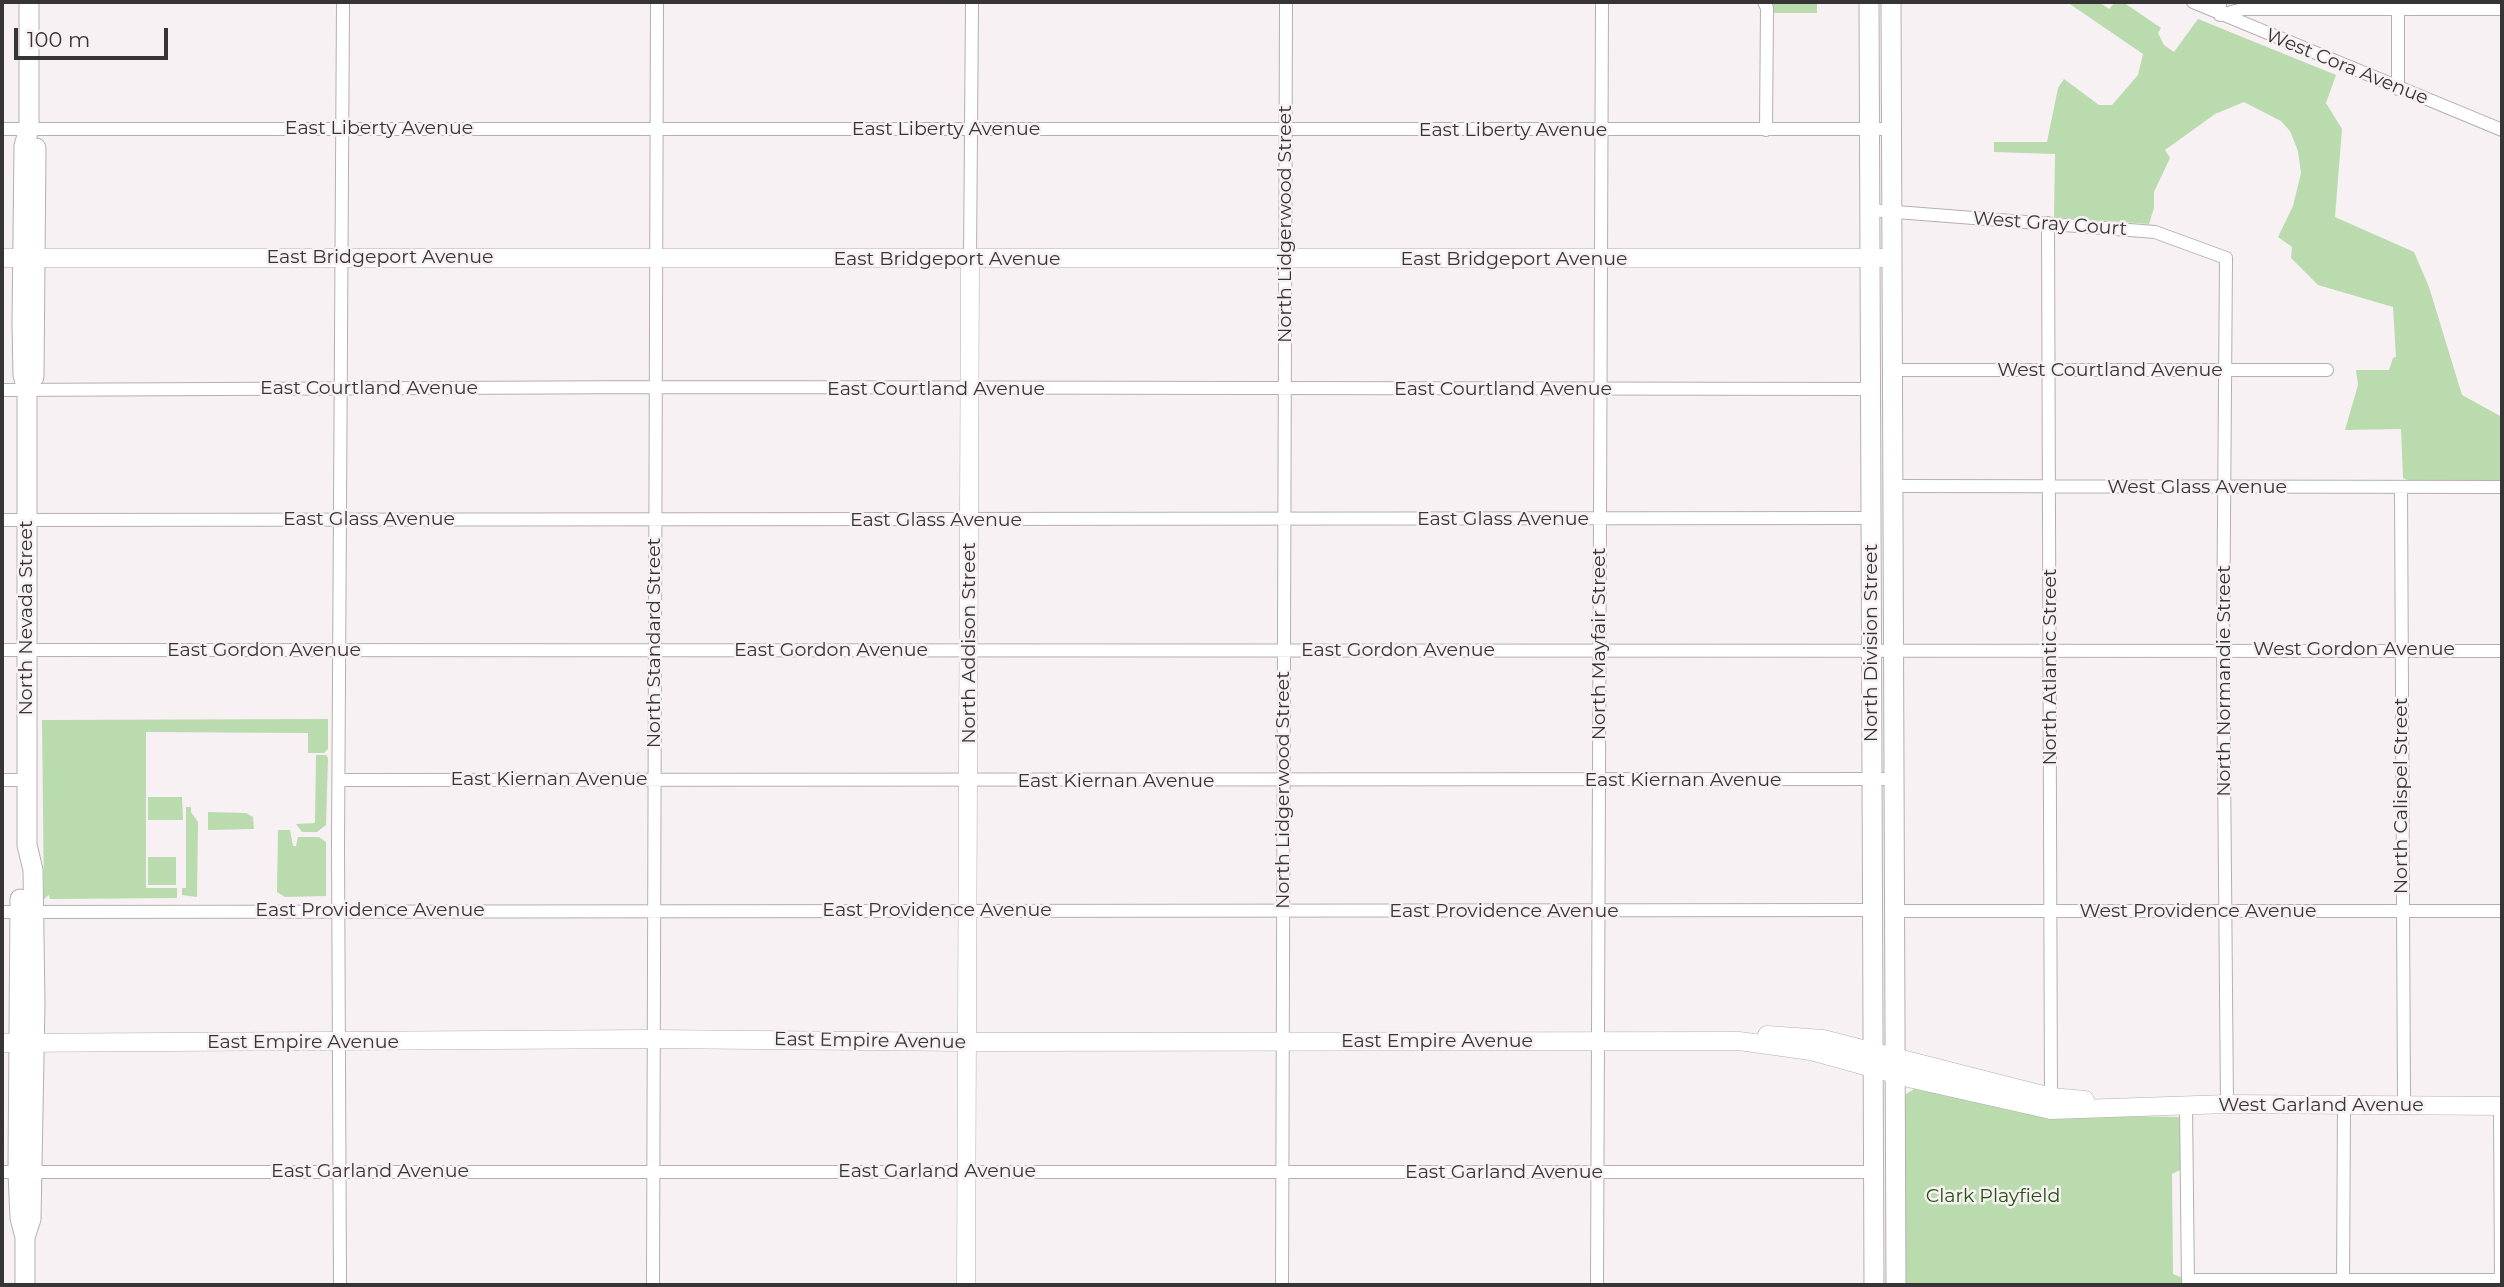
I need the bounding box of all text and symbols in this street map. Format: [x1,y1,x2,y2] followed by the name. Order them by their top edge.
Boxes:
[18,14,172,58] scale bar
[2262,24,2432,110] street label: West Cora Avenue
[27,27,90,52] text: 100 m
[1274,105,1296,343] street label: North Lidgerwood Street
[285,117,473,139] street label: East Liberty Avenue
[852,118,1040,140] street label: East Liberty Avenue
[1419,119,1607,141] street label: East Liberty Avenue
[1972,207,2128,241] street label: West Gray Court
[266,246,494,268] street label: East Bridgeport Avenue
[833,248,1061,270] street label: East Bridgeport Avenue
[1400,248,1628,270] street label: East Bridgeport Avenue
[1997,359,2223,381] street label: West Courtland Avenue
[260,377,478,399] street label: East Courtland Avenue
[827,378,1045,400] street label: East Courtland Avenue
[1394,378,1612,400] street label: East Courtland Avenue
[2107,476,2287,498] street label: West Glass Avenue
[283,508,455,530] street label: East Glass Avenue
[1417,508,1589,530] street label: East Glass Avenue
[850,509,1022,531] street label: East Glass Avenue
[15,520,37,716] street label: North Nevada Street
[643,538,665,748] street label: North Standard Street
[958,542,980,744] street label: North Addison Street
[1860,544,1882,742] street label: North Division Street
[1588,548,1610,740] street label: North Mayfair Street
[2213,565,2235,797] street label: North Normandie Street
[2039,568,2061,766] street label: North Atlantic Street
[2253,638,2455,660] street label: West Gordon Avenue
[167,639,361,661] street label: East Gordon Avenue
[734,639,928,661] street label: East Gordon Avenue
[1301,639,1495,661] street label: East Gordon Avenue
[1272,671,1294,909] street label: North Lidgerwood Street
[2390,698,2412,894] street label: North Calispel Street
[451,768,647,790] street label: East Kiernan Avenue
[1585,769,1781,791] street label: East Kiernan Avenue
[1018,770,1214,792] street label: East Kiernan Avenue
[255,899,485,921] street label: East Providence Avenue
[822,899,1052,921] street label: East Providence Avenue
[1389,900,1619,922] street label: East Providence Avenue
[2079,900,2317,922] street label: West Providence Avenue
[774,1028,966,1054] street label: East Empire Avenue
[1341,1030,1533,1052] street label: East Empire Avenue
[207,1031,399,1053] street label: East Empire Avenue
[2218,1094,2424,1116] street label: West Garland Avenue
[271,1160,469,1182] street label: East Garland Avenue
[838,1160,1036,1182] street label: East Garland Avenue
[1405,1161,1603,1183] street label: East Garland Avenue
[1926,1185,2060,1207] park label: Clark Playfield

